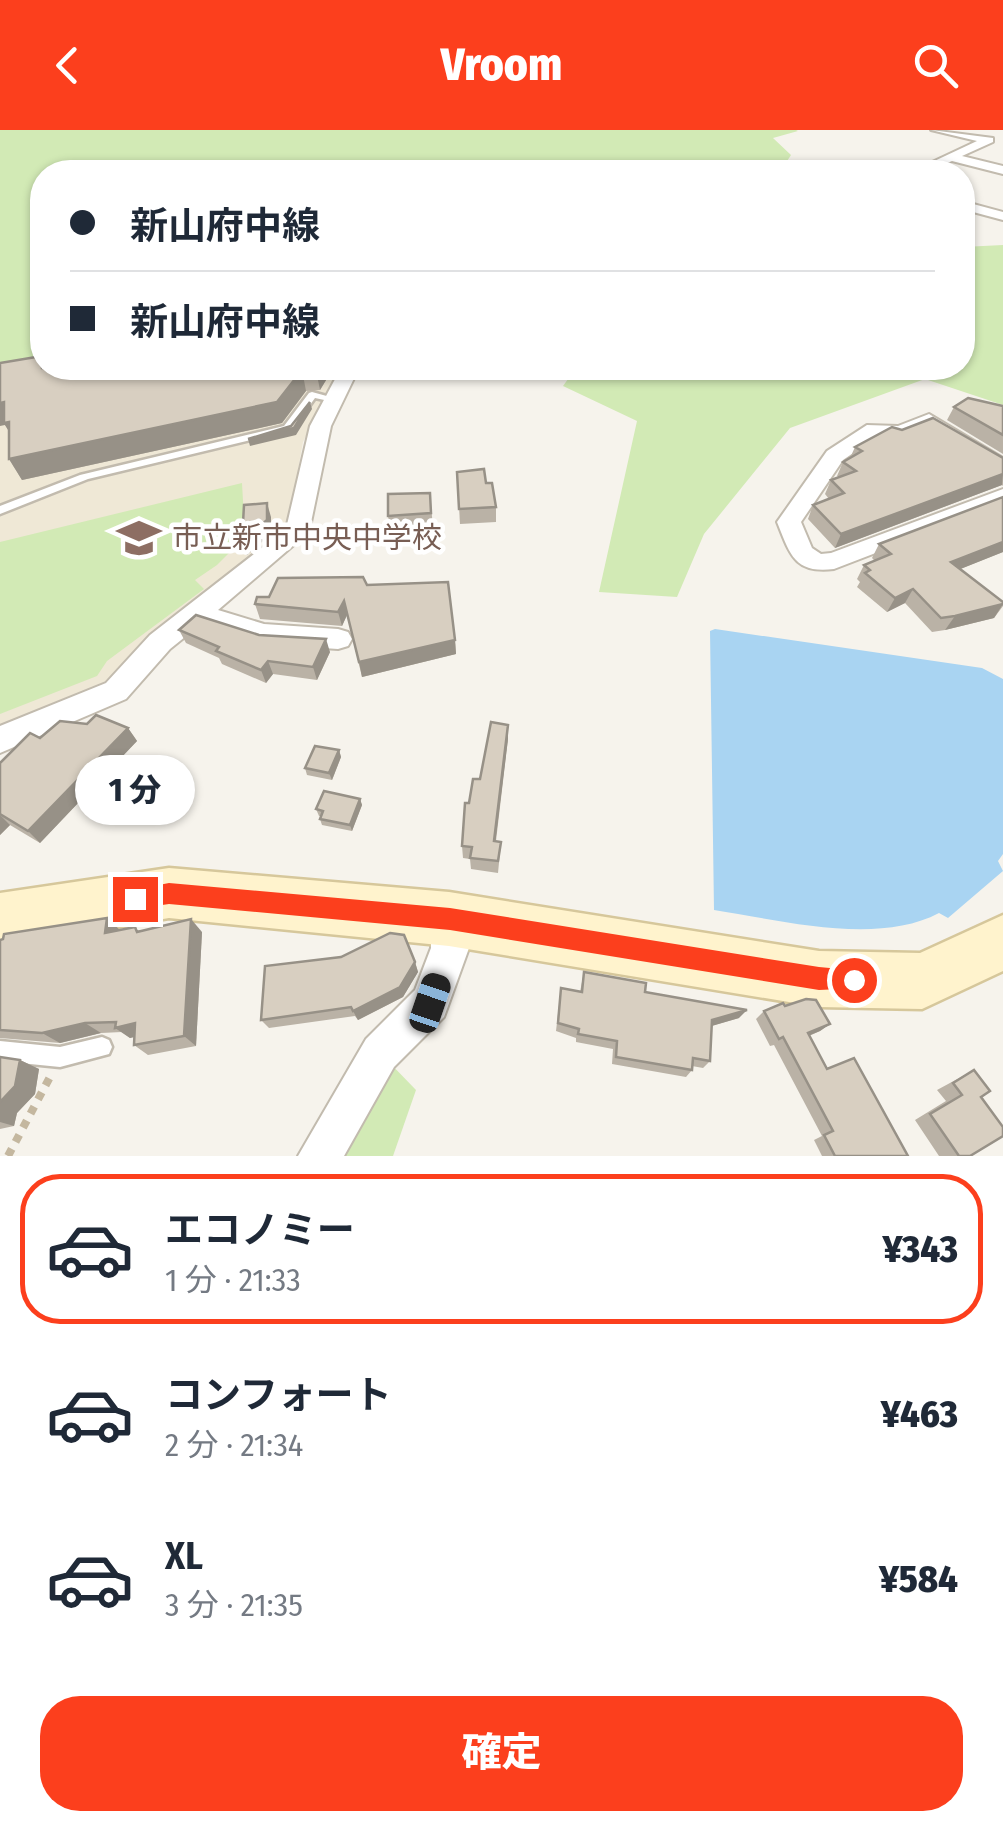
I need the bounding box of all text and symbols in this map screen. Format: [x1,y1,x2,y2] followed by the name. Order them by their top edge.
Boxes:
[40,38,95,93] icon: back
[441,38,562,92] text: Vroom
[908,38,963,93] icon: search
[130,203,320,249] text: 新山府中線
[130,299,320,345] text: 新山府中線
[115,514,163,562] school or university icon: 市立新市中央中学校
[172,520,442,556] place label: 市立新市中央中学校
[75,754,195,824] callout: 1 分
[109,771,161,809] text: 1 分
[113,877,158,922] route end
[832,958,877,1003] route start
[406,970,454,1036] car
[45,1204,135,1294] icon: car
[165,1207,355,1253] text: エコノミー
[882,1226,958,1272] text: ¥343
[165,1261,301,1299] text: 1 分 · 21:33
[45,1369,135,1459] icon: car
[165,1372,392,1418] text: コンフォート
[881,1391,958,1437] text: ¥463
[165,1426,303,1464] text: 2 分 · 21:34
[165,1533,203,1579] text: XL
[45,1534,135,1624] icon: car
[879,1556,958,1602] text: ¥584
[165,1586,303,1624] text: 3 分 · 21:35
[40,1696,963,1811] button: 確定

